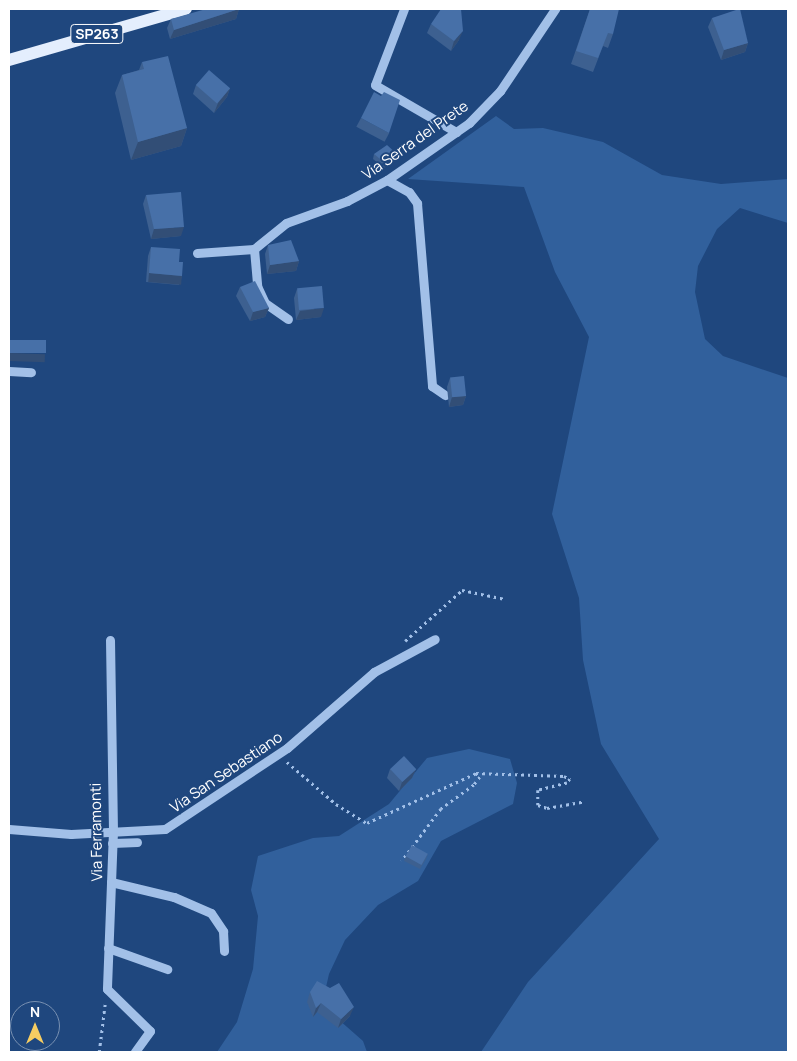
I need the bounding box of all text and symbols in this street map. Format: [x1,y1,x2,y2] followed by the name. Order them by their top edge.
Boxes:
[70,22,124,46] road number: SP263
[359,97,471,183] street label: Via Serra del Prete
[166,728,286,816] street label: Via San Sebastiano
[86,783,106,881] street label: Via Ferramonti
[10,1001,60,1051] north arrow
[30,1002,40,1021] text: N

